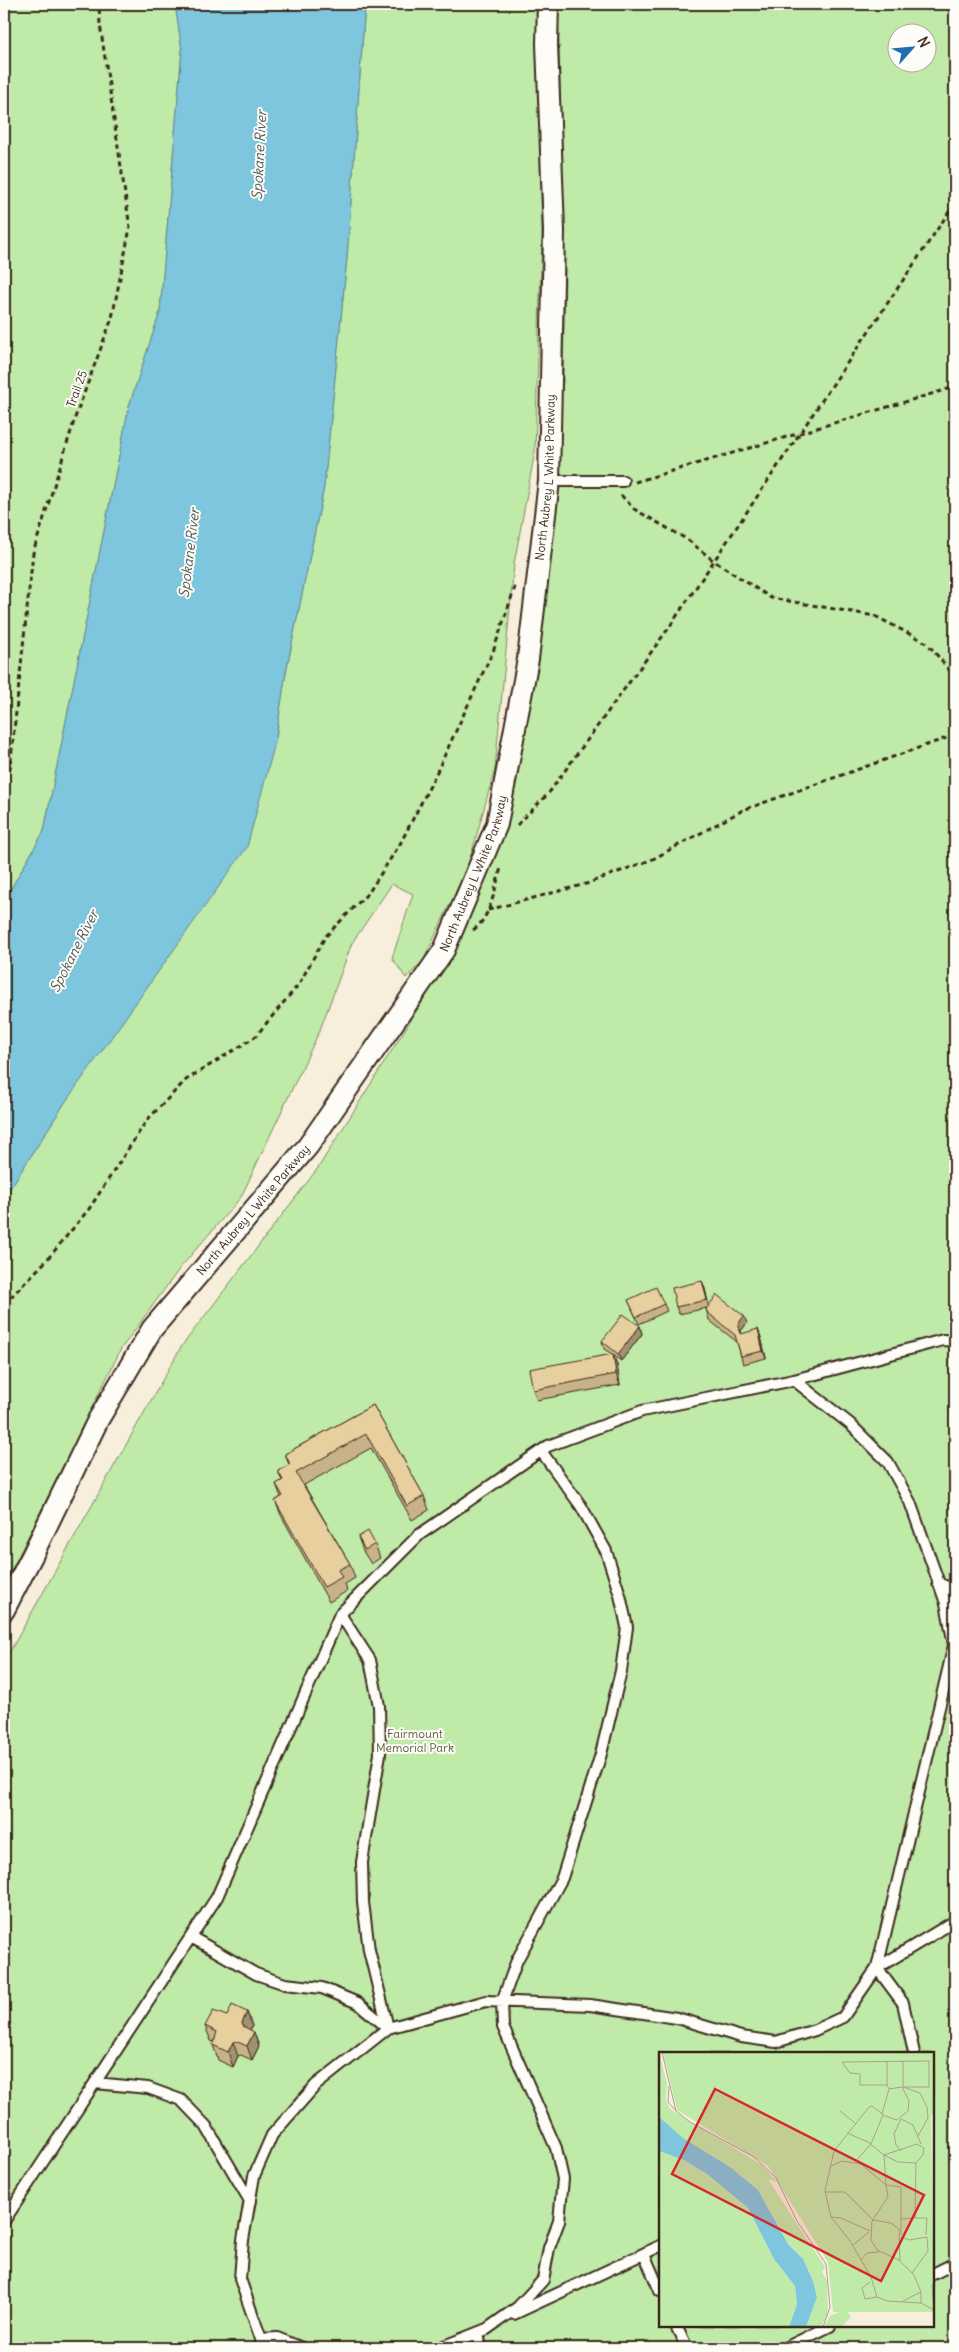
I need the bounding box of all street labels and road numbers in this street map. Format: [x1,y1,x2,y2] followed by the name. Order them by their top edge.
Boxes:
[63,368,90,410] street label: Trail 25
[532,394,558,561] street label: North Aubrey L White Parkway
[436,794,509,954] street label: North Aubrey L White Parkway
[193,1141,313,1278] street label: North Aubrey L White Parkway

